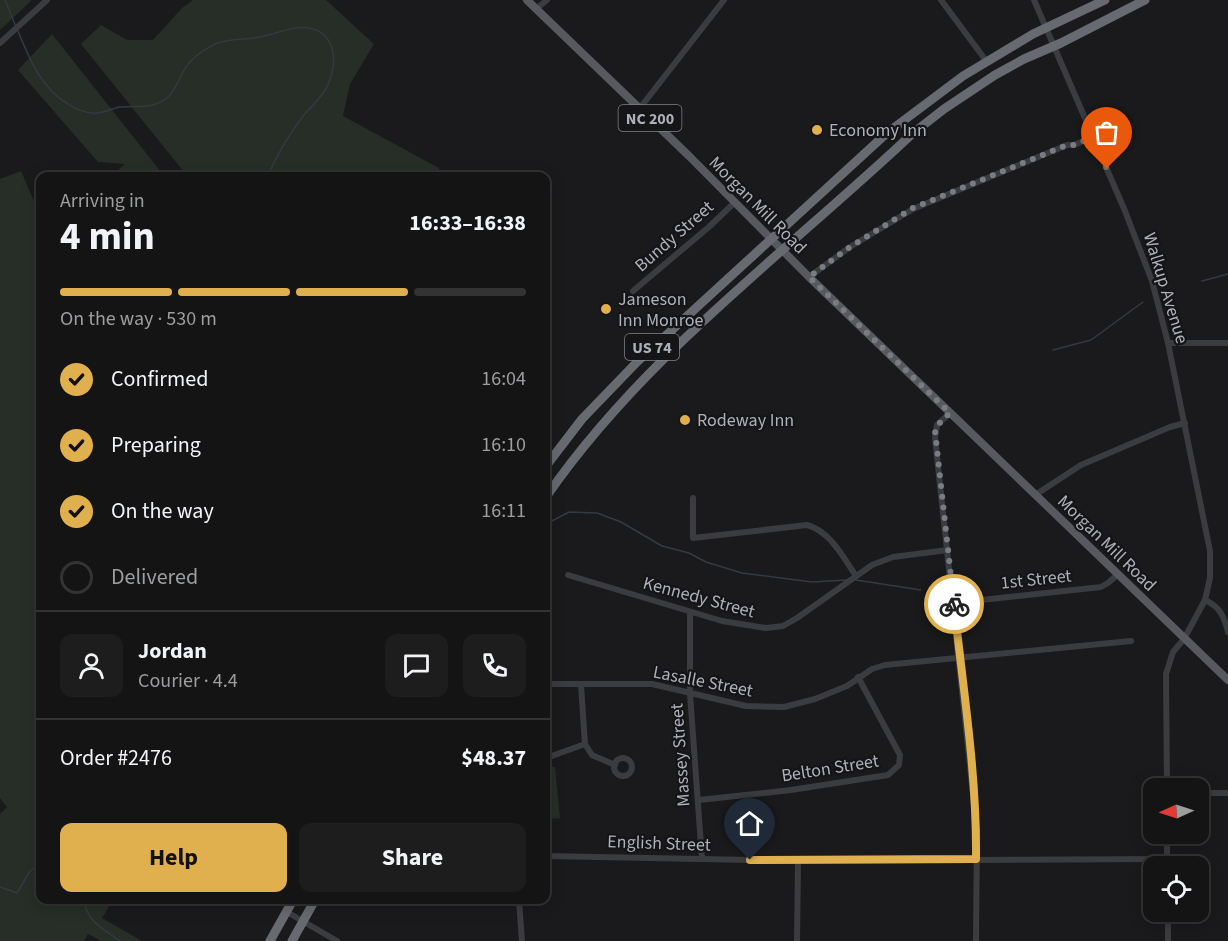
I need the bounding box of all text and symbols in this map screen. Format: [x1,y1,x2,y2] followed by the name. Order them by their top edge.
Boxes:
[618,105,682,131] road number: NC 200
[1081,107,1132,169] pin
[1090,116,1123,149] icon: bag
[829,118,927,143] place label: Economy Inn
[810,123,824,137] marker: Economy Inn
[703,151,812,260] street label: Morgan Mill Road
[60,187,145,215] text: Arriving in
[629,195,719,278] street label: Bundy Street
[409,207,526,239] text: 16:33–16:38
[60,209,155,265] text: 4 min
[1137,229,1194,347] street label: Walkup Avenue
[618,287,704,333] place label: Jameson Inn Monroe
[599,302,613,316] marker: Jameson Inn Monroe
[60,305,217,333] text: On the way · 530 m
[625,334,679,360] road number: US 74
[60,363,93,396] icon: check
[111,363,208,395] text: Confirmed
[481,365,526,393] text: 16:04
[697,408,794,433] place label: Rodeway Inn
[678,413,692,427] marker: Rodeway Inn
[60,429,93,462] icon: check
[111,429,201,461] text: Preparing
[481,431,526,459] text: 16:10
[1052,490,1162,597] street label: Morgan Mill Road
[60,495,93,528] icon: check
[111,495,214,527] text: On the way
[481,497,526,525] text: 16:11
[111,561,198,593] text: Delivered
[999,563,1073,596] street label: 1st Street
[640,571,758,624] street label: Kennedy Street
[924,574,984,634] courier
[938,588,971,621] icon: bike
[60,634,123,697] button: person
[385,634,448,697] button: chat
[463,634,526,697] button: phone
[138,635,207,667] text: Jordan
[651,660,755,703] street label: Lasalle Street
[138,667,238,695] text: Courier · 4.4
[664,703,697,807] street label: Massey Street
[60,742,172,774] text: Order #2476
[461,742,526,774] text: $48.37
[780,748,881,789] street label: Belton Street
[1143,778,1209,844] north arrow
[1143,778,1209,922] map controls
[724,798,775,860] pin
[733,807,766,840] icon: home
[60,823,287,892] button: Help
[299,823,526,892] button: Share
[607,829,711,858] street label: English Street
[1143,856,1209,922] button: locate

